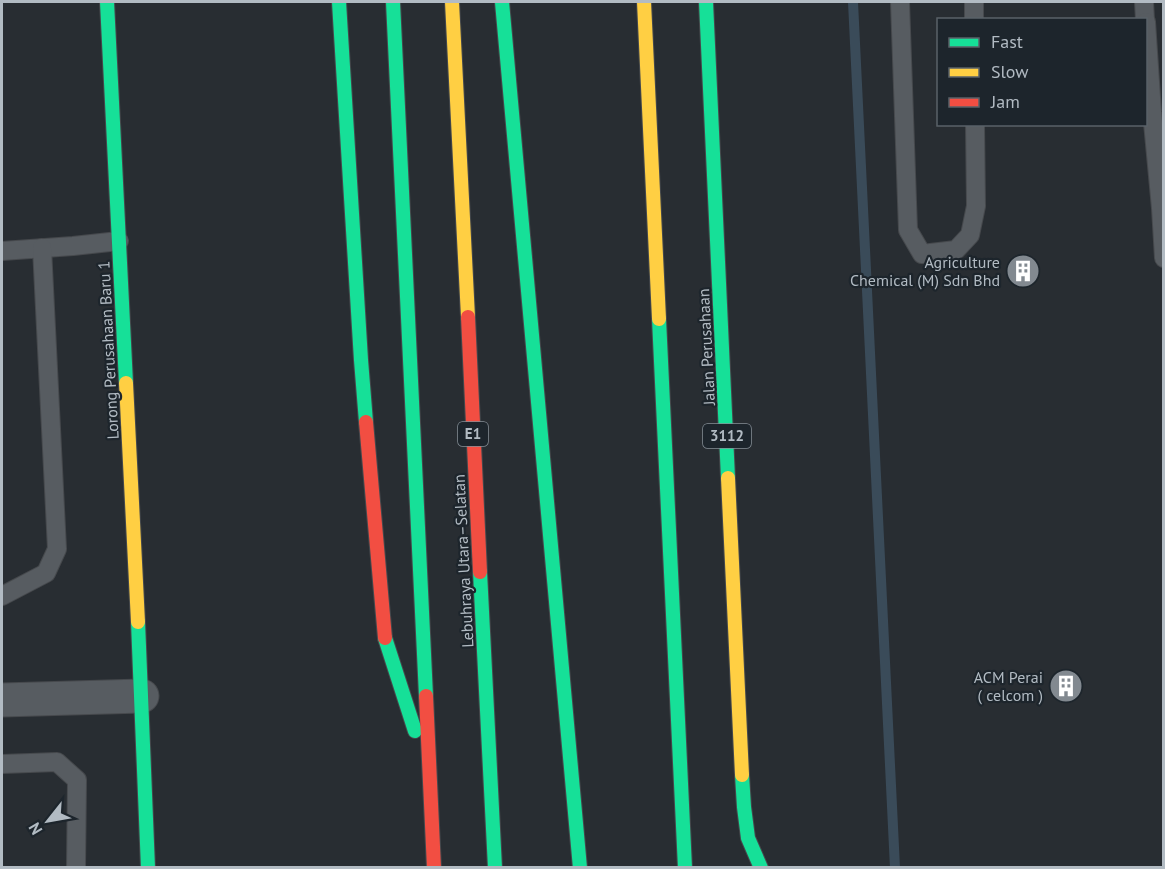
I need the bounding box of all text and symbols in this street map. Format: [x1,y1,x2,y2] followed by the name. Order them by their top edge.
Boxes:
[937,18,1147,126] legend
[991,30,1023,53] text: Fast
[991,60,1029,83] text: Slow
[990,90,1020,113] text: Jam
[850,252,1000,290] place label: Agriculture Chemical (M) Sdn Bhd
[1005,253,1041,289] building icon: Agriculture Chemical (M) Sdn Bhd
[93,260,123,440] street label: Lorong Perusahaan Baru 1
[693,288,719,407] street label: Jalan Perusahaan
[458,422,488,446] road number: E1
[703,424,751,448] road number: 3112
[448,474,478,648] street label: Lebuhraya Utara–Selatan
[974,667,1043,705] place label: ACM Perai ( celcom )
[1048,668,1084,704] building icon: ACM Perai ( celcom )
[18,791,78,851] north arrow
[24,819,46,838] text: N

